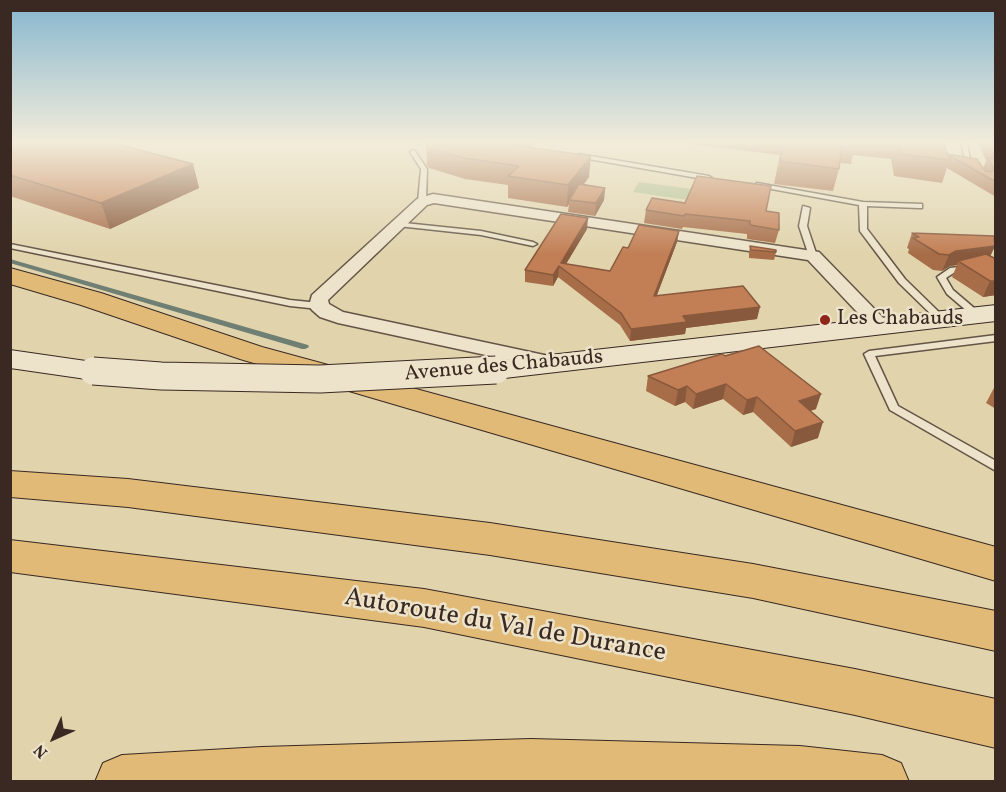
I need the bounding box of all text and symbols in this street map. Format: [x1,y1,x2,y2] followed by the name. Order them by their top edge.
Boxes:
[837,307,963,333] place label: Les Chabauds
[818,313,832,327] marker: Les Chabauds
[404,346,604,388] street label: Avenue des Chabauds
[342,583,668,671] street label: Autoroute du Val de Durance
[24,708,84,768] north arrow
[29,739,53,763] text: N

